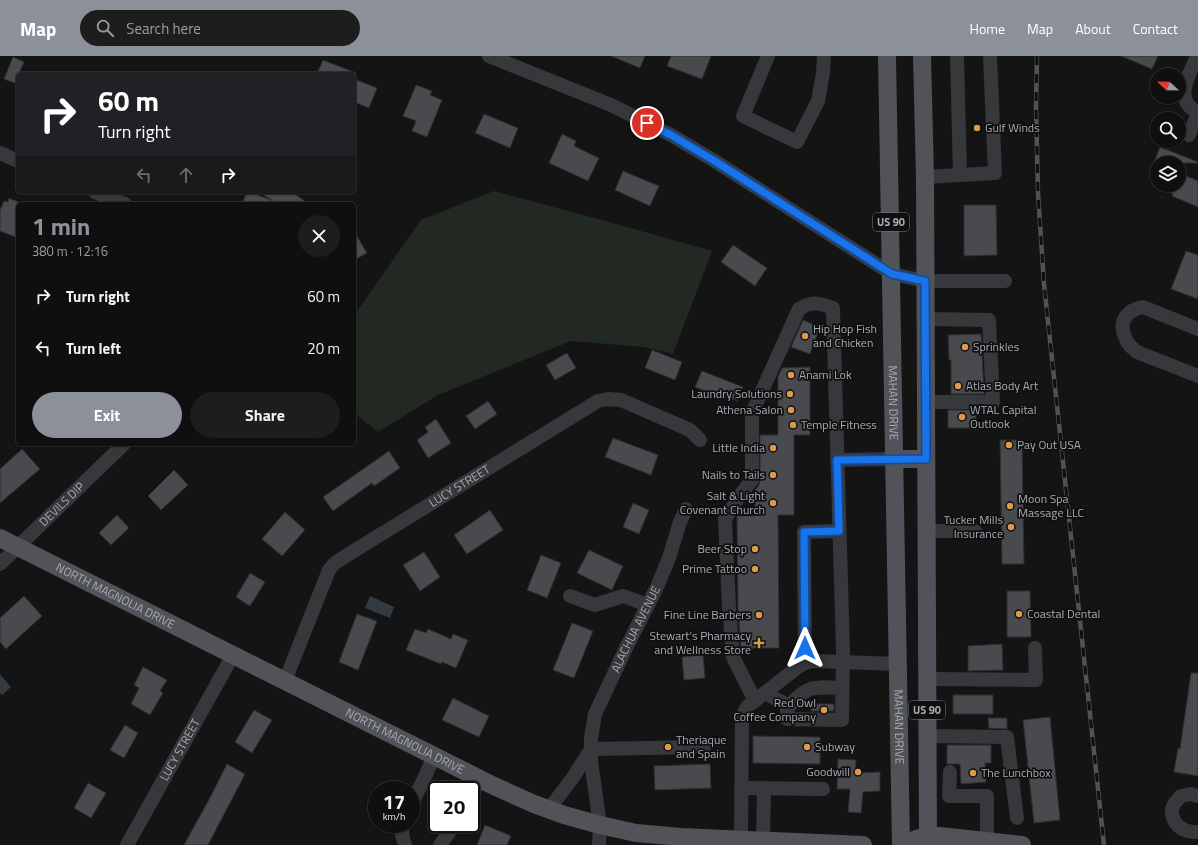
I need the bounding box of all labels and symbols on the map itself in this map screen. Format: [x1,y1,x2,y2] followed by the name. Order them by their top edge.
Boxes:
[1150,68,1186,104] north arrow
[630,106,664,140] pin
[985,118,1040,137] place label: Gulf Winds
[972,123,982,133] marker: Gulf Winds
[873,213,909,231] road number: US 90
[813,319,877,352] place label: Hip Hop Fish and Chicken
[800,331,810,341] marker: Hip Hop Fish and Chicken
[973,337,1020,356] place label: Sprinkles
[960,342,970,352] marker: Sprinkles
[799,365,852,384] place label: Anami Lok
[883,365,904,441] street label: MAHAN DRIVE
[786,370,796,380] marker: Anami Lok
[966,376,1039,395] place label: Atlas Body Art
[953,381,963,391] marker: Atlas Body Art
[691,384,782,403] place label: Laundry Solutions
[785,389,795,399] marker: Laundry Solutions
[716,400,783,419] place label: Athena Salon
[970,400,1036,433] place label: WTAL Capital Outlook
[786,405,796,415] marker: Athena Salon
[957,412,967,422] marker: WTAL Capital Outlook
[801,415,877,434] place label: Temple Fitness
[788,420,798,430] marker: Temple Fitness
[1017,435,1081,454] place label: Pay Out USA
[712,438,765,457] place label: Little India
[1004,440,1014,450] marker: Pay Out USA
[768,443,778,453] marker: Little India
[425,459,494,512] street label: LUCY STREET
[702,465,765,484] place label: Nails to Tails
[768,470,778,480] marker: Nails to Tails
[34,477,89,531] street label: DEVILS DIP
[680,486,766,519] place label: Salt & Light Covenant Church
[1018,489,1084,522] place label: Moon Spa Massage LLC
[768,498,778,508] marker: Salt & Light Covenant Church
[1005,501,1015,511] marker: Moon Spa Massage LLC
[944,510,1003,543] place label: Tucker Mills Insurance
[1006,522,1016,532] marker: Tucker Mills Insurance
[697,539,747,558] place label: Beer Stop
[750,544,760,554] marker: Beer Stop
[53,558,179,634] street label: NORTH MAGNOLIA DRIVE
[682,559,747,578] place label: Prime Tattoo
[750,564,760,574] marker: Prime Tattoo
[606,582,665,676] street label: ALACHUA AVENUE
[1027,604,1100,623] place label: Coastal Dental
[664,605,751,624] place label: Fine Line Barbers
[1014,609,1024,619] marker: Coastal Dental
[754,610,764,620] marker: Fine Line Barbers
[649,626,751,659] place label: Stewart's Pharmacy and Wellness Store
[784,627,826,669] position arrow
[754,638,764,648] marker: Stewart's Pharmacy and Wellness Store
[889,689,910,765] street label: MAHAN DRIVE
[733,693,816,726] place label: Red Owl Coffee Company
[909,701,945,719] road number: US 90
[342,703,468,779] street label: NORTH MAGNOLIA DRIVE
[819,705,829,715] marker: Red Owl Coffee Company
[155,714,205,784] street label: LUCY STREET
[676,730,726,763] place label: Theriaque and Spain
[815,737,855,756] place label: Subway
[663,742,673,752] marker: Theriaque and Spain
[802,742,812,752] marker: Subway
[806,762,850,781] place label: Goodwill
[981,763,1051,782] place label: The Lunchbox
[853,767,863,777] marker: Goodwill
[968,768,978,778] marker: The Lunchbox
[428,781,480,833] speed limit sign: 20

